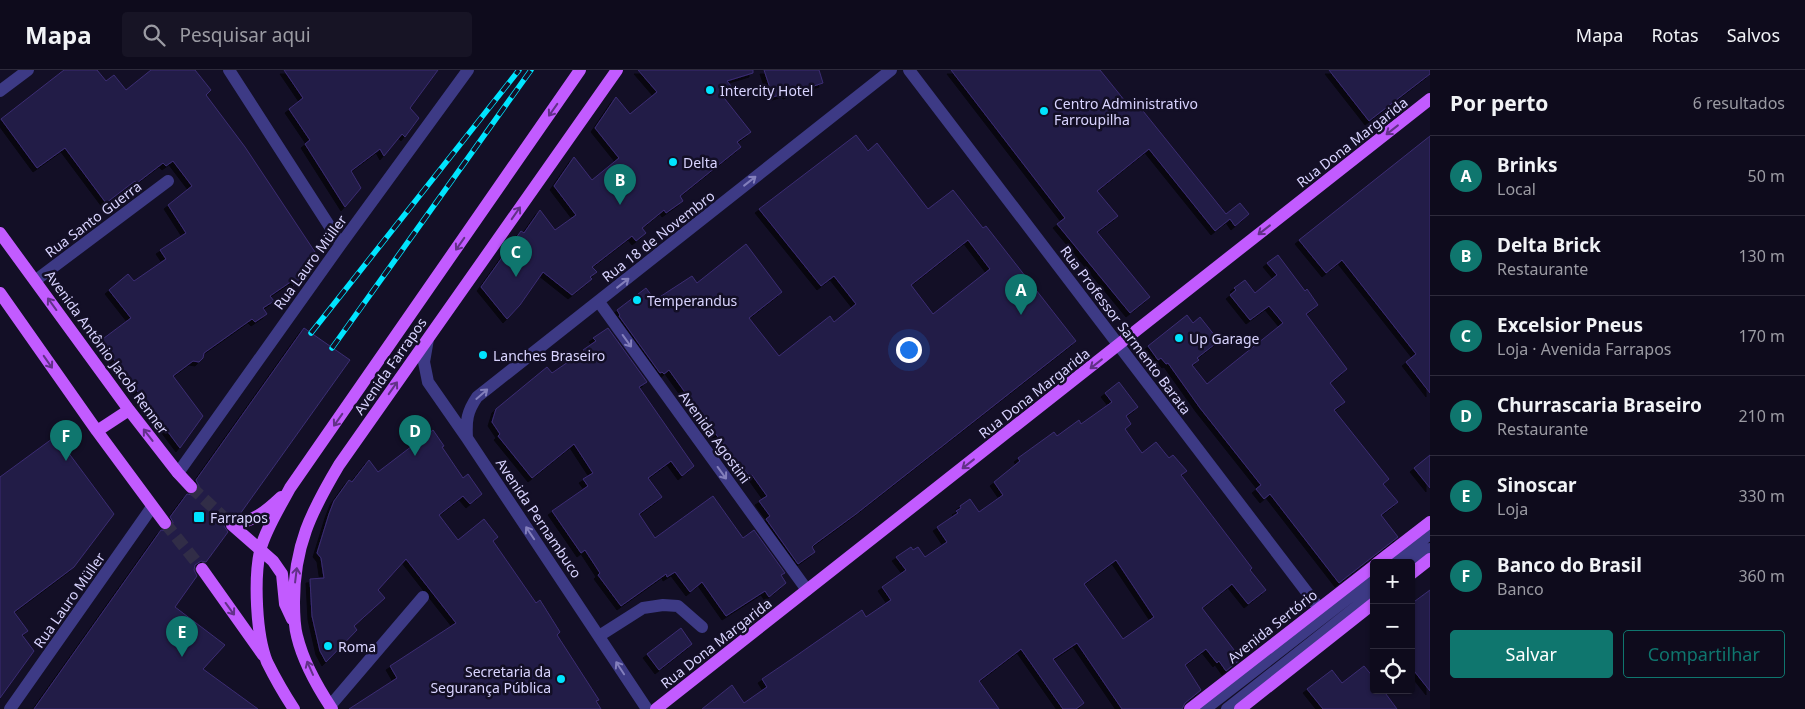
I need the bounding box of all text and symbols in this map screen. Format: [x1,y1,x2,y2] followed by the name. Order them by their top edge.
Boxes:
[122,12,472,57] search box
[25,18,92,51] text: Mapa
[140,21,168,49] icon: search
[180,22,311,48] text: Pesquisar aqui
[1576,23,1623,47] text: Mapa
[1651,23,1699,47] text: Rotas
[1727,23,1780,47] text: Salvos
[720,81,813,100] place label: Intercity Hotel
[704,84,716,96] marker: Intercity Hotel
[1450,89,1548,117] text: Por perto
[1693,92,1785,114] text: 6 resultados
[1292,93,1412,191] street label: Rua Dona Margarida
[1054,94,1198,129] place label: Centro Administrativo Farroupilha
[548,103,558,117] one-way arrow
[1038,105,1050,117] marker: Centro Administrativo Farroupilha
[1386,124,1399,135] one-way arrow
[1497,152,1557,178] text: Brinks
[683,153,718,172] place label: Delta
[667,156,679,168] marker: Delta
[604,164,636,205] pin: B
[1460,165,1472,187] text: A
[1748,165,1785,187] text: 50 m
[41,176,145,262] street label: Rua Santo Guerra
[743,176,756,187] one-way arrow
[1497,178,1536,200] text: Local
[598,186,718,286] street label: Rua 18 de Novembro
[511,206,521,220] one-way arrow
[269,211,351,313] street label: Rua Lauro Müller
[1258,225,1271,236] one-way arrow
[1497,232,1601,258] text: Delta Brick
[500,236,532,277] pin: C
[455,237,465,251] one-way arrow
[1056,242,1196,418] street label: Rua Professor Sarmento Barata
[1461,245,1471,267] text: B
[1738,245,1785,267] text: 130 m
[1497,258,1588,280] text: Restaurante
[41,266,173,438] street label: Avenida Antônio Jacob Renner
[1005,274,1037,315] pin: A
[616,277,629,288] one-way arrow
[647,291,738,310] place label: Temperandus
[631,294,643,306] marker: Temperandus
[47,297,58,311] one-way arrow
[1497,312,1643,338] text: Excelsior Pneus
[349,313,431,418] street label: Avenida Farrapos
[1461,325,1471,347] text: C
[1738,325,1785,347] text: 170 m
[1189,329,1259,348] place label: Up Garage
[1173,332,1185,344] marker: Up Garage
[622,334,632,348] one-way arrow
[896,337,922,363] your location
[1497,338,1671,360] text: Loja · Avenida Farrapos
[974,344,1094,442] street label: Rua Dona Margarida
[493,346,605,365] place label: Lanches Braseiro
[477,349,489,361] marker: Lanches Braseiro
[43,355,53,369] one-way arrow
[1090,358,1103,369] one-way arrow
[388,381,398,395] one-way arrow
[675,387,755,487] street label: Avenida Agostini
[475,388,488,400] one-way arrow
[1497,392,1702,418] text: Churrascaria Braseiro
[1460,405,1472,427] text: D
[1738,405,1785,427] text: 210 m
[333,413,343,427] one-way arrow
[399,415,431,456] pin: D
[1497,418,1588,440] text: Restaurante
[50,420,82,461] pin: F
[143,428,153,442] one-way arrow
[492,454,586,582] street label: Avenida Pernambuco
[961,459,975,469] one-way arrow
[717,466,727,480] one-way arrow
[1497,472,1577,498] text: Sinoscar
[1462,485,1470,507] text: E
[1738,485,1785,507] text: 330 m
[1497,498,1528,520] text: Loja
[210,508,268,527] place label: Farrapos
[192,510,206,524] marker: Farrapos
[525,526,535,540] one-way arrow
[29,548,109,652] street label: Rua Lauro Müller
[1497,552,1642,578] text: Banco do Brasil
[1370,559,1415,694] map controls
[1370,559,1415,604] button: +
[1462,565,1470,587] text: F
[1738,565,1785,587] text: 360 m
[291,568,301,584] one-way arrow
[1497,578,1544,600] text: Banco
[1223,585,1321,667] street label: Avenida Sertório
[656,594,776,692] street label: Rua Dona Margarida
[225,602,235,616] one-way arrow
[1370,604,1415,649] button: −
[166,616,198,657] pin: E
[1450,630,1613,678] button: Salvar
[1623,630,1785,678] button: Compartilhar
[338,637,376,656] place label: Roma
[322,640,334,652] marker: Roma
[1370,649,1415,694] button: locate
[304,661,314,676] one-way arrow
[430,662,551,697] place label: Secretaria da Segurança Pública
[615,662,625,676] one-way arrow
[555,673,567,685] marker: Secretaria da Segurança Pública

